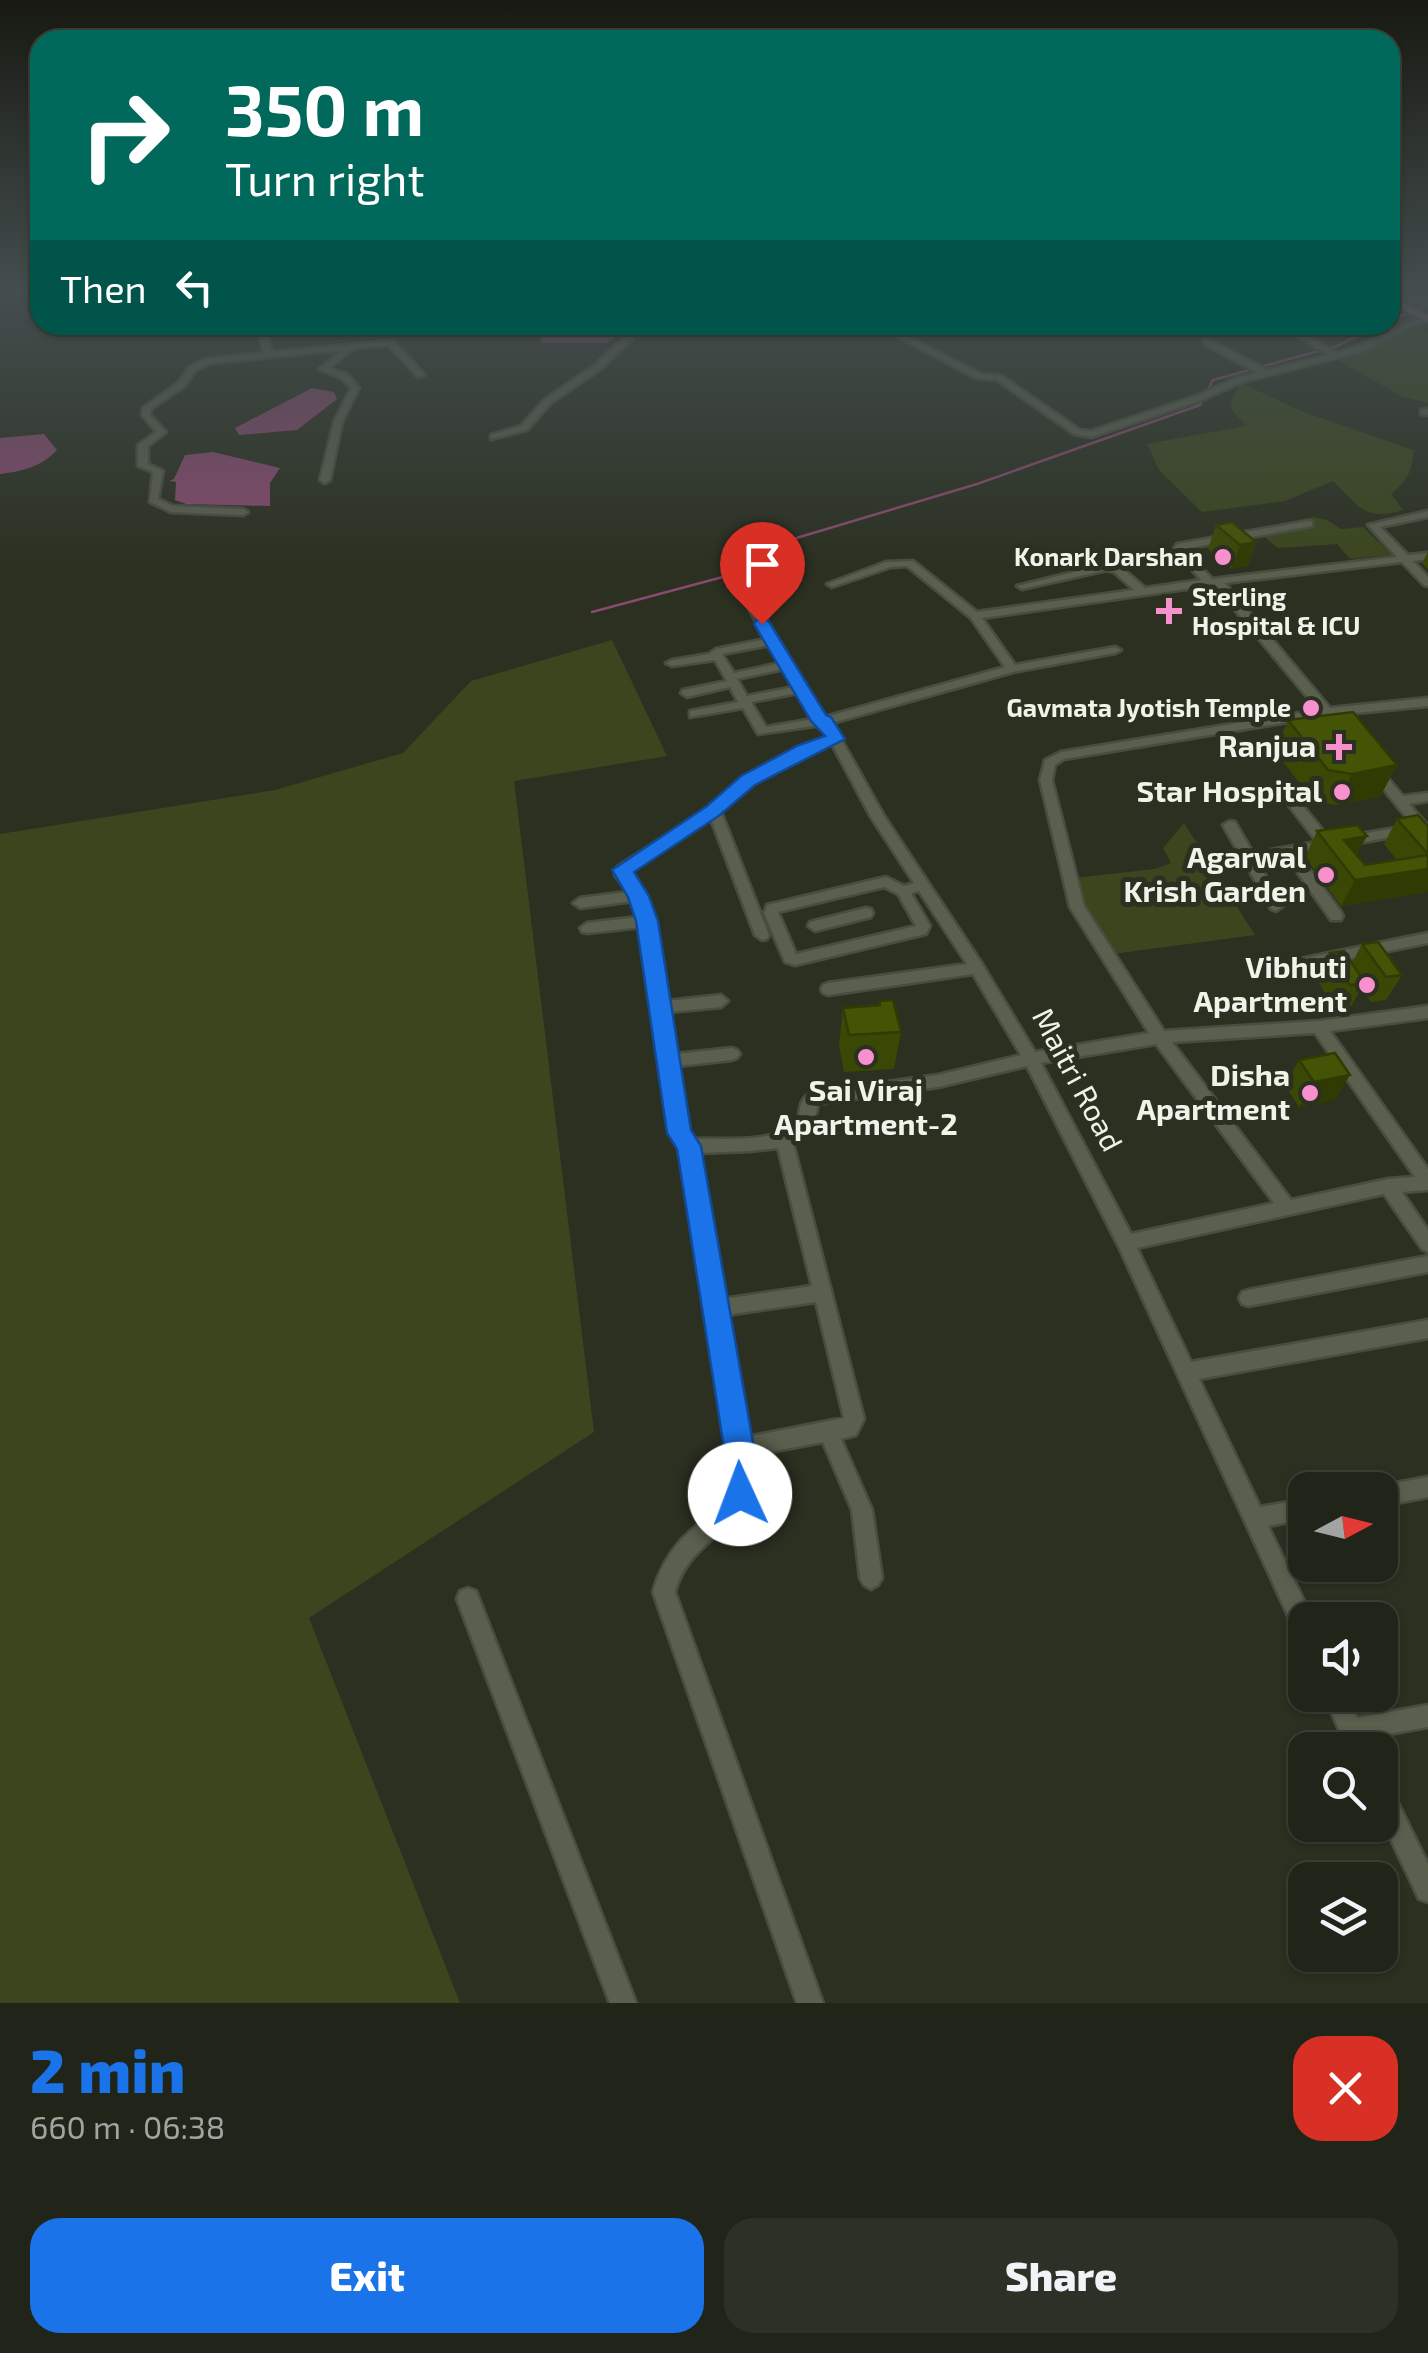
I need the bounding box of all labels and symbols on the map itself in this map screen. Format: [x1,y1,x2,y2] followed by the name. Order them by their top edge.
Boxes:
[720,522,805,625] pin
[1014,541,1203,571] place label: Konark Darshan
[1212,546,1234,568] marker: Konark Darshan
[1192,581,1360,640] place label: Sterling Hospital & ICU
[1156,598,1182,624] marker: Sterling Hospital & ICU
[1007,692,1291,723] place label: Gavmata Jyotish Temple
[1300,697,1322,719] marker: Gavmata Jyotish Temple
[1218,727,1316,763] place label: Ranjua
[1326,734,1352,760] marker: Ranjua
[1137,772,1322,808] place label: Star Hospital
[1331,781,1353,803] marker: Star Hospital
[1123,838,1306,908] place label: Agarwal Krish Garden
[1315,864,1337,886] marker: Agarwal Krish Garden
[1194,948,1347,1018] place label: Vibhuti Apartment
[1356,974,1378,996] marker: Vibhuti Apartment
[1026,1001,1131,1157] street label: Maitri Road
[855,1046,877,1068] marker: Sai Viraj Apartment-2
[1137,1056,1290,1126] place label: Disha Apartment
[774,1071,958,1141] place label: Sai Viraj Apartment-2
[1299,1082,1321,1104] marker: Disha Apartment
[688,1442,792,1546] position arrow
[1288,1472,1398,1582] north arrow

